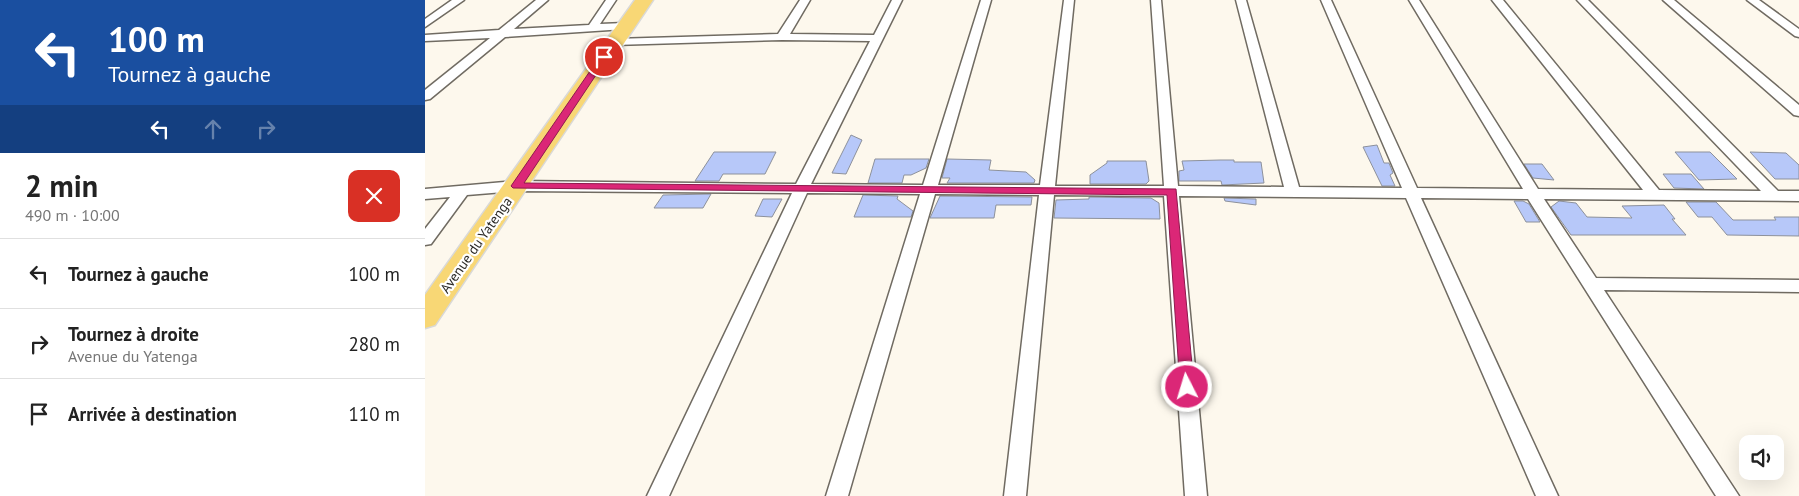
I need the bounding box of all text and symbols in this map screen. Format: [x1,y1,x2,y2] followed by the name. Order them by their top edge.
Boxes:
[108,16,205,62] text: 100 m
[25,20,90,85] icon: left
[583,36,625,78] pin
[590,43,618,71] icon: arrive
[108,60,271,88] text: Tournez à gauche
[146,115,174,143] icon: left
[199,115,227,143] icon: ahead
[252,115,280,143] icon: right
[25,166,98,205] text: 2 min
[348,170,400,222] button: close
[436,193,516,297] street label: Avenue du Yatenga
[25,205,120,225] text: 490 m · 10:00
[25,260,53,288] icon: left
[68,262,209,286] text: Tournez à gauche
[348,262,400,286] text: 100 m
[68,322,199,346] text: Tournez à droite
[25,330,53,358] icon: right
[348,332,400,356] text: 280 m
[68,346,198,366] text: Avenue du Yatenga
[1160,360,1212,412] position arrow
[25,400,53,428] icon: arrive
[68,402,237,426] text: Arrivée à destination
[348,402,400,426] text: 110 m
[1739,435,1784,480] map controls
[1739,435,1784,480] button: sound

